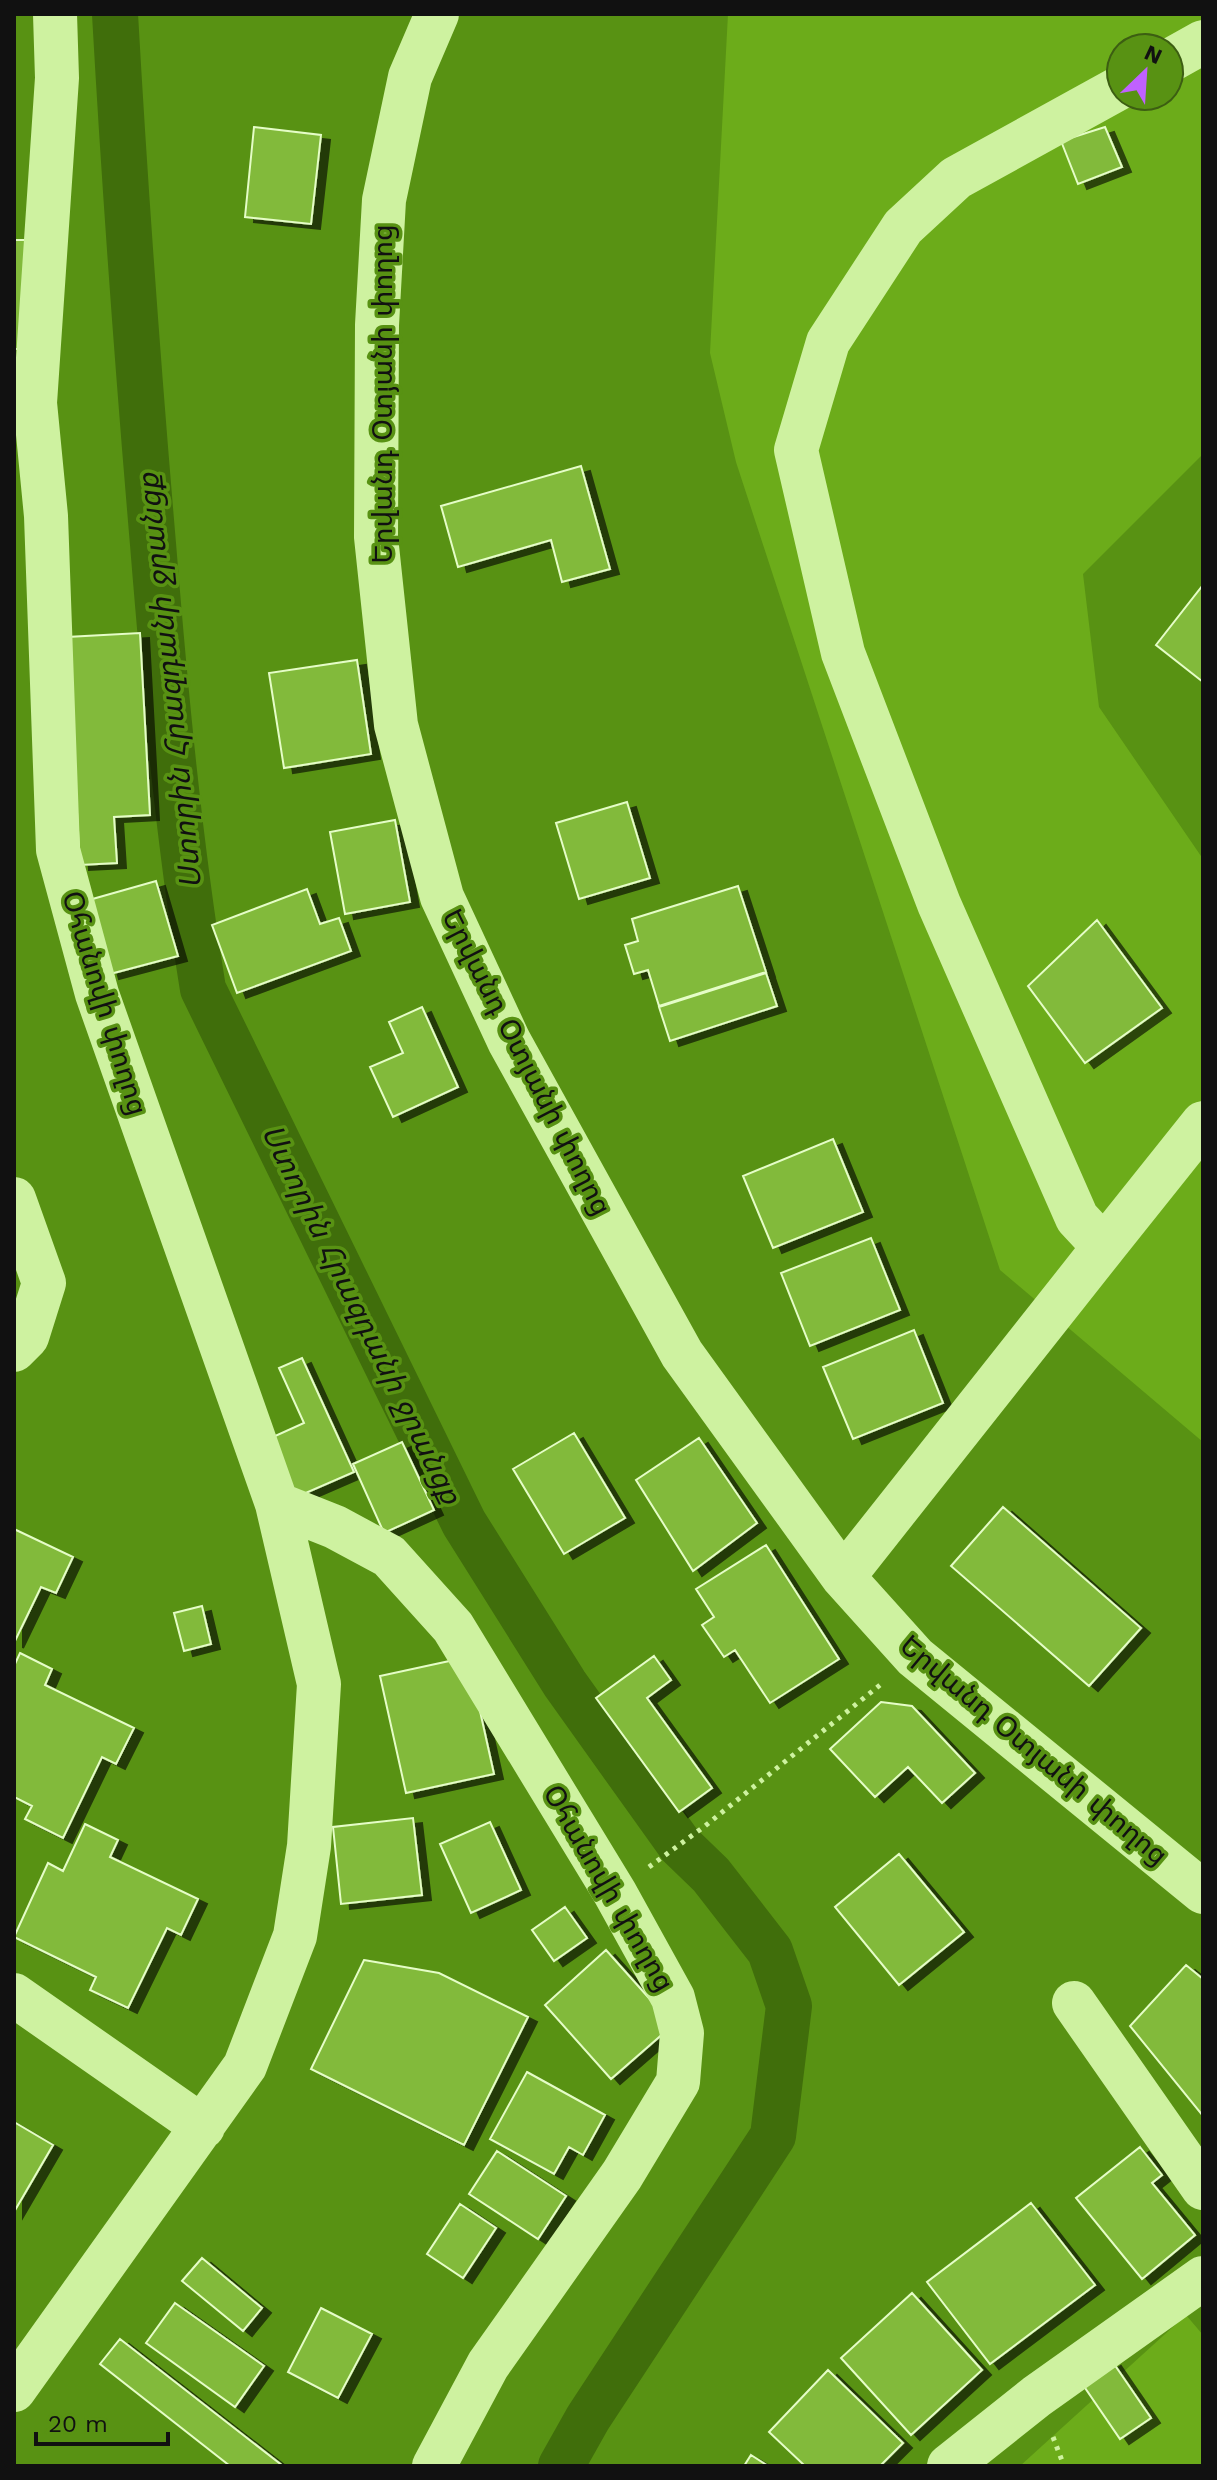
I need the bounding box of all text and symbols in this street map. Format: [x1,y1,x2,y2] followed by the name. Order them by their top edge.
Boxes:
[1105,32,1185,112] north arrow
[1141,40,1166,69] text: N
[366,224,399,564] street label: Երվանդ Օտյանի փողոց
[130,470,209,891] water label: Ստորին Հրազդանի ջրանցք
[55,887,155,1119] street label: Օհանովի փողոց
[435,903,619,1221] street label: Երվանդ Օտյանի փողոց
[254,1119,470,1511] water label: Ստորին Հրազդանի ջրանցք
[893,1628,1175,1872] street label: Երվանդ Օտյանի փողոց
[537,1779,681,1997] street label: Օհանովի փողոց
[36,2396,168,2446] scale bar
[48,2410,108,2438] text: 20 m

